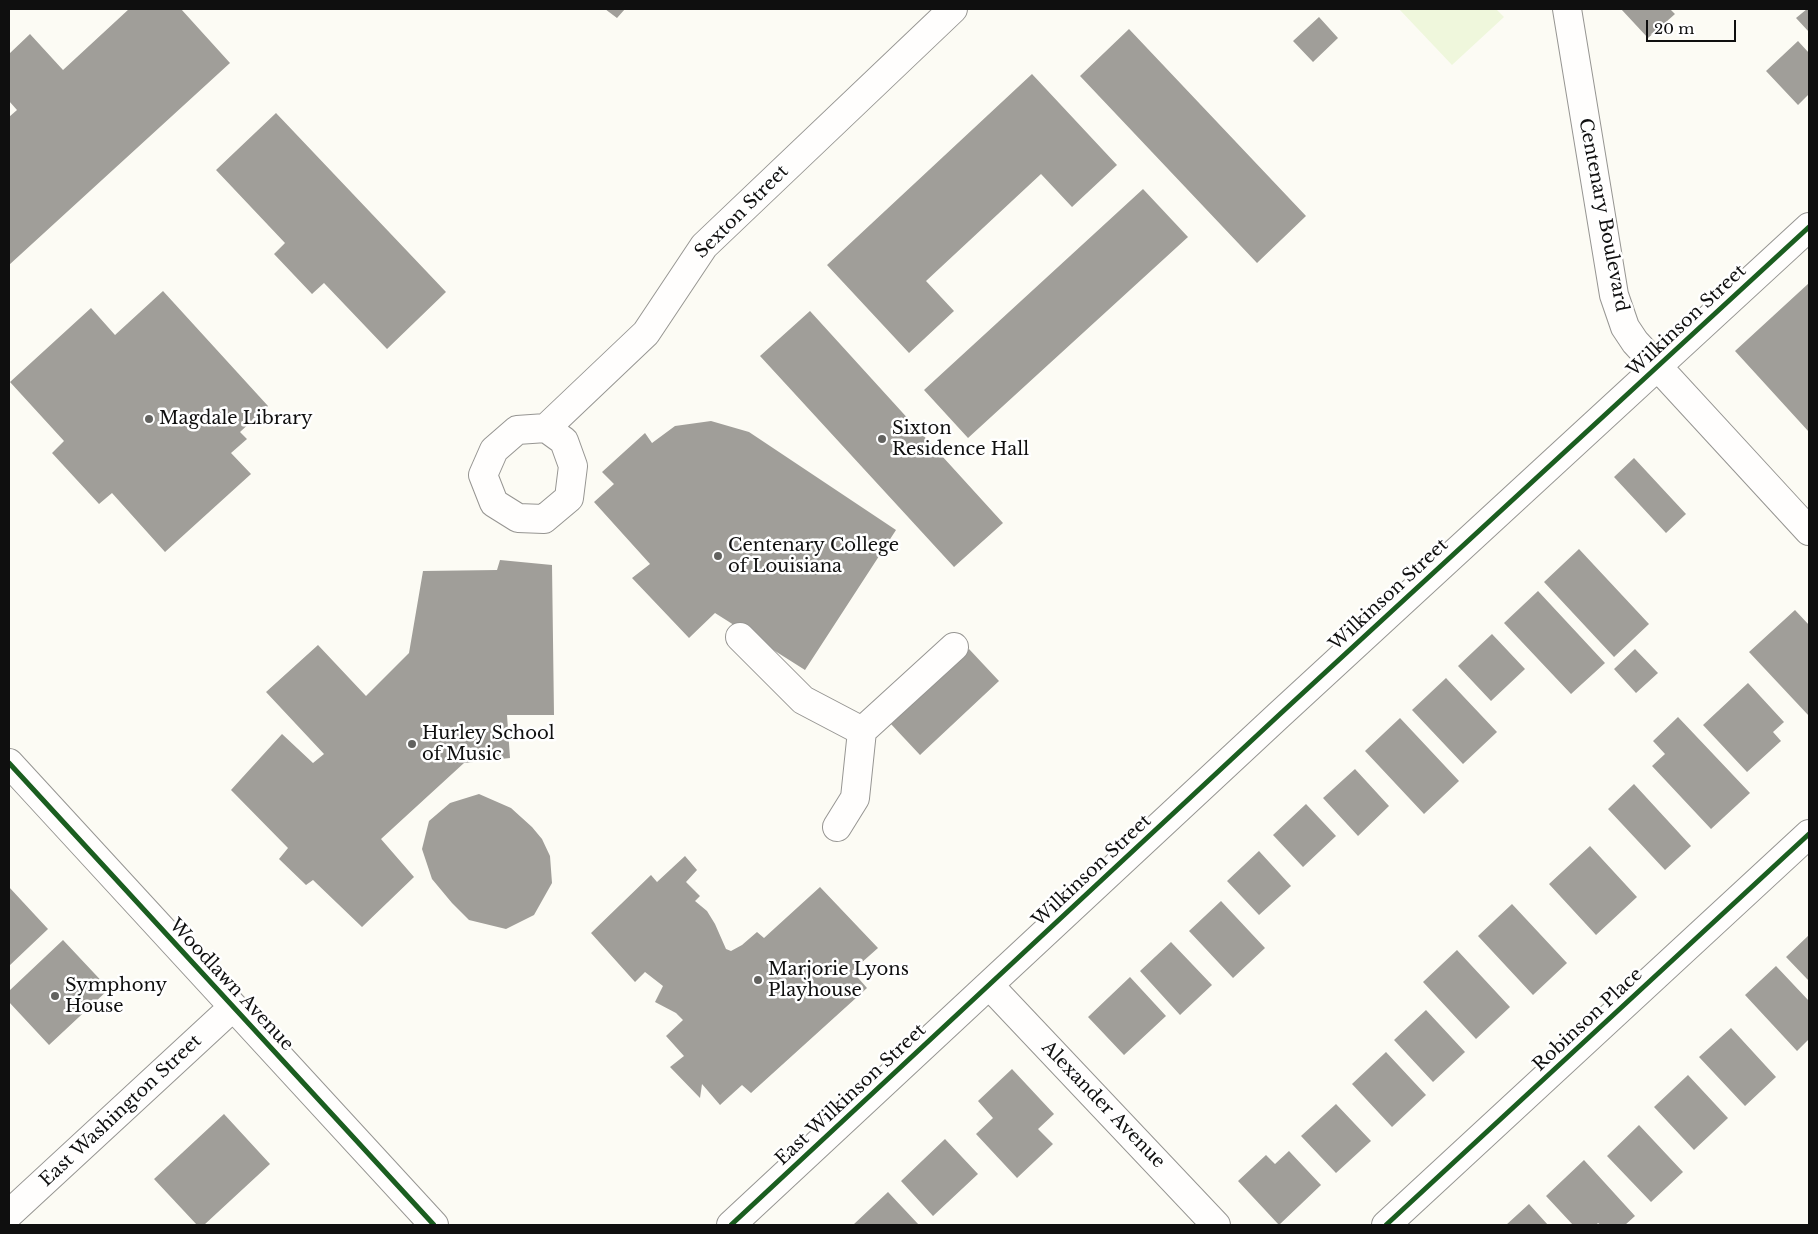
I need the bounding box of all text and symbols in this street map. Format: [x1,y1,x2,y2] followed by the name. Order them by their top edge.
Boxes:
[1648,10,1738,42] scale bar
[1654,19,1694,38] text: 20 m
[1574,116,1632,314] street label: Centenary Boulevard
[691,161,793,263] street label: Sexton Street
[1623,260,1751,382] street label: Wilkinson Street
[159,408,312,430] place label: Magdale Library
[143,413,155,425] marker: Magdale Library
[892,418,1029,460] place label: Sixton Residence Hall
[876,433,888,445] marker: Sixton Residence Hall
[1325,534,1453,656] street label: Wilkinson Street
[728,535,899,578] place label: Centenary College of Louisiana
[712,550,724,562] marker: Centenary College of Louisiana
[422,723,555,766] place label: Hurley School of Music
[406,738,418,750] marker: Hurley School of Music
[1028,810,1156,932] street label: Wilkinson Street
[164,915,298,1055] street label: Woodlawn Avenue
[768,959,909,1002] place label: Marjorie Lyons Playhouse
[1529,964,1647,1076] street label: Robinson Place
[752,974,764,986] marker: Marjorie Lyons Playhouse
[65,975,167,1018] place label: Symphony House
[49,990,61,1002] marker: Symphony House
[771,1020,931,1170] street label: East Wilkinson Street
[36,1031,206,1191] street label: East Washington Street
[1037,1037,1169,1173] street label: Alexander Avenue

